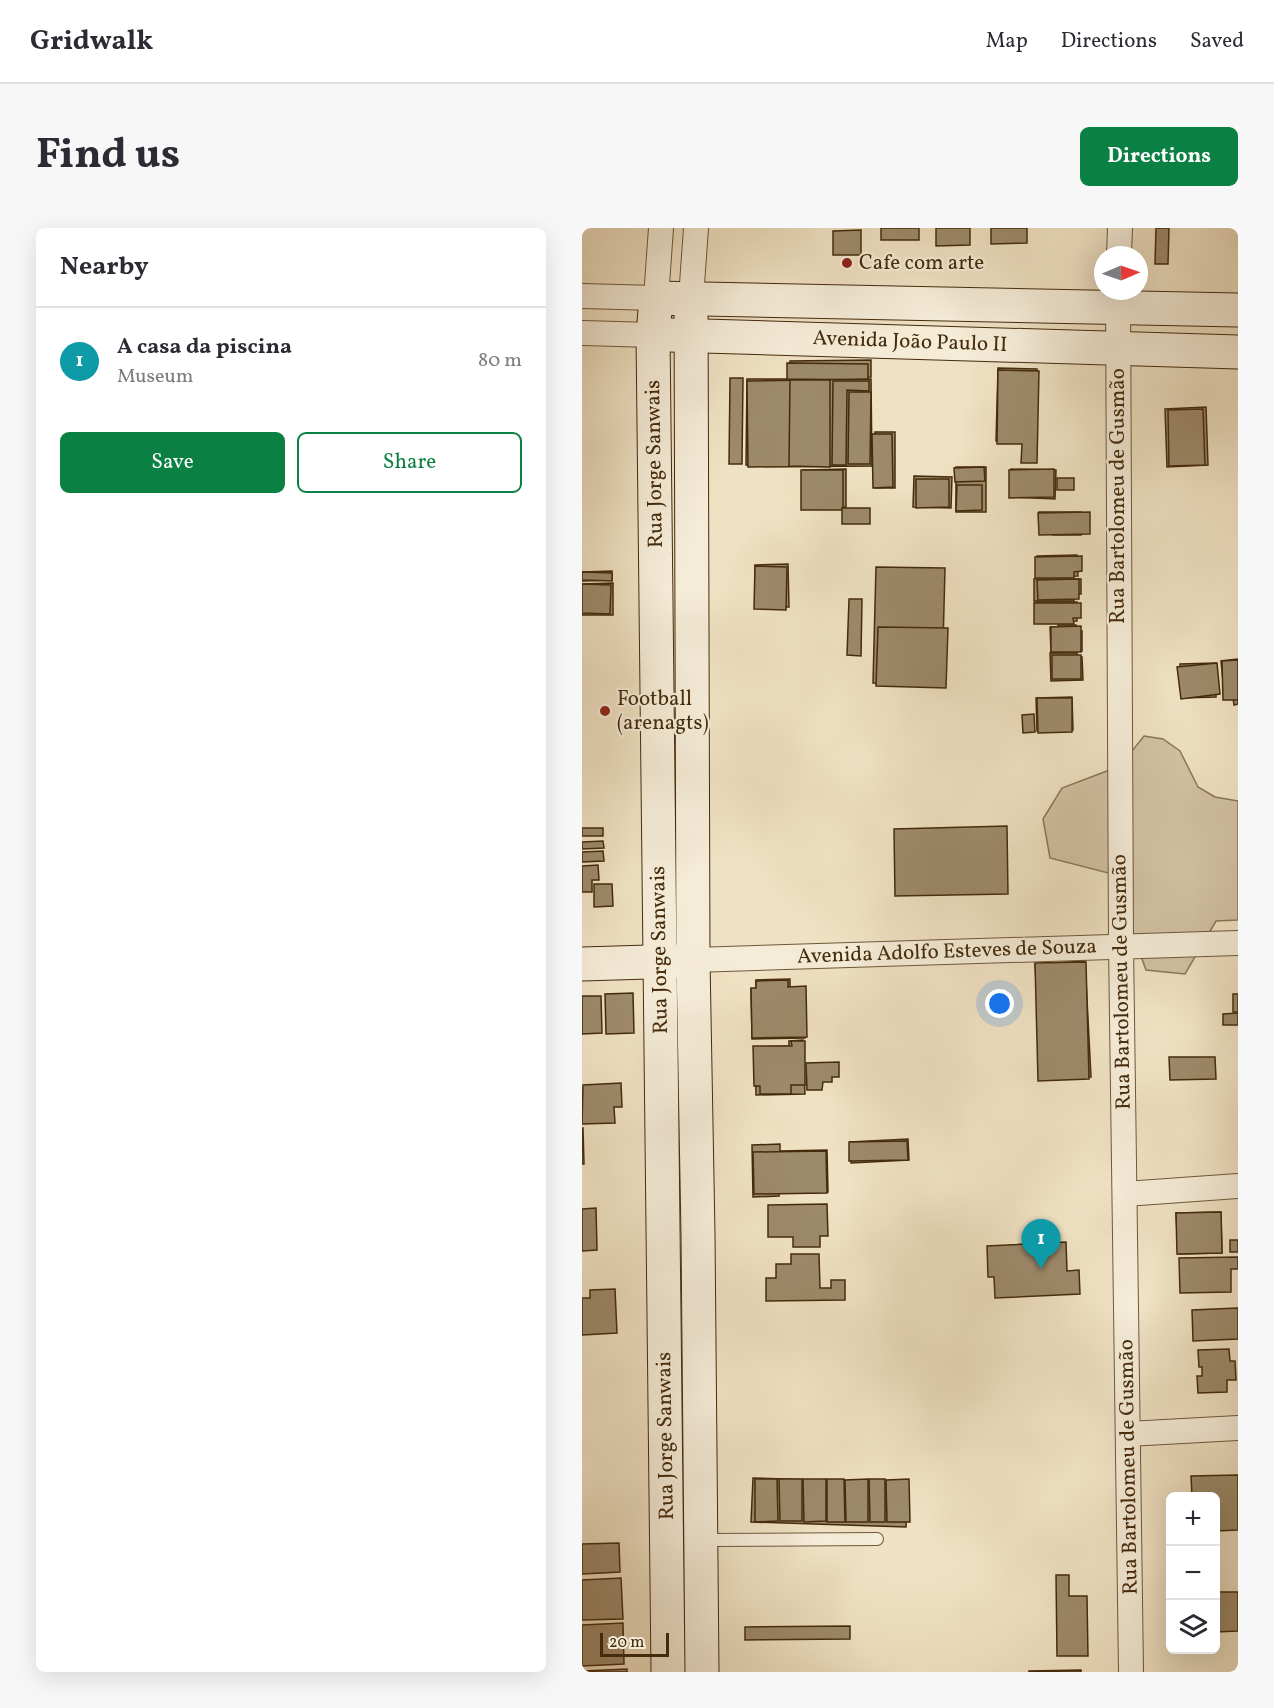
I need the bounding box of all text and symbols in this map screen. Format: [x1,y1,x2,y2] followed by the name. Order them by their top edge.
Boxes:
[30,22,153,61] text: Gridwalk
[986,27,1028,56] text: Map
[1061,27,1157,56] text: Directions
[1190,27,1244,56] text: Saved
[36,127,180,186] text: Find us
[1080,127,1238,186] button: Directions
[1094,246,1148,300] north arrow
[60,249,149,285] text: Nearby
[859,249,984,278] place label: Cafe com arte
[840,256,854,270] marker: Cafe com arte
[812,324,1008,360] street label: Avenida João Paulo II
[117,332,292,363] text: A casa da piscina
[75,347,84,375] text: 1
[478,347,522,375] text: 80 m
[117,363,194,391] text: Museum
[1104,368,1133,624] street label: Rua Bartolomeu de Gusmão
[639,380,671,548] street label: Rua Jorge Sanwais
[60,432,285,493] button: Save
[297,432,522,493] button: Share
[617,685,709,738] place label: Football (arenagts)
[598,704,612,718] marker: Football (arenagts)
[1105,854,1139,1110] street label: Rua Bartolomeu de Gusmão
[644,866,676,1034] street label: Rua Jorge Sanwais
[797,932,1097,972] street label: Avenida Adolfo Esteves de Souza
[985,989,1014,1018] your location
[1022,1220,1060,1269] pin: 1
[1112,1339,1146,1595] street label: Rua Bartolomeu de Gusmão
[650,1352,682,1520] street label: Rua Jorge Sanwais
[1166,1492,1220,1654] map controls
[1166,1492,1220,1546] button: +
[1166,1546,1220,1600] button: −
[1166,1600,1220,1654] button: layers
[600,1630,669,1658] scale bar
[609,1632,644,1654] text: 20 m

